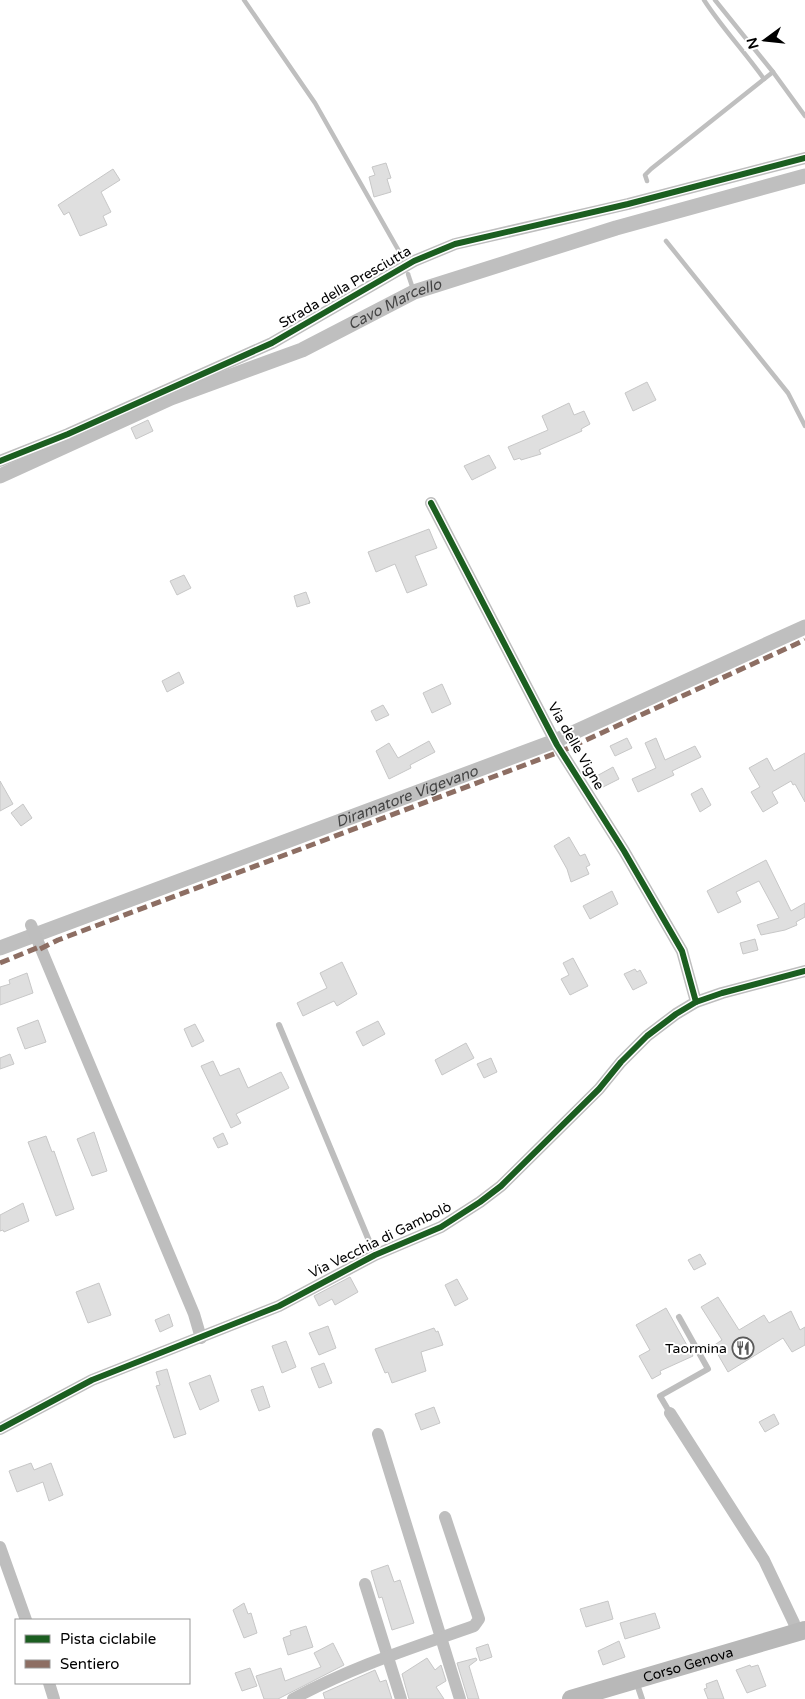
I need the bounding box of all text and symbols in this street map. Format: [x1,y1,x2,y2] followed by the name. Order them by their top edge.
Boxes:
[740,15,790,65] north arrow
[743,36,763,51] text: N
[276,242,414,332] street label: Strada della Presciutta
[345,275,444,334] water label: Cavo Marcello
[544,699,608,793] street label: Via delle Vigne
[333,761,481,831] water label: Diramatore Vigevano
[306,1198,454,1282] street label: Via Vecchia di Gambolò
[731,1336,755,1360] restaurant icon: Taormina
[665,1340,727,1357] place label: Taormina
[15,1619,190,1684] legend
[60,1630,156,1648] text: Pista ciclabile
[641,1643,735,1686] street label: Corso Genova
[60,1655,119,1673] text: Sentiero

